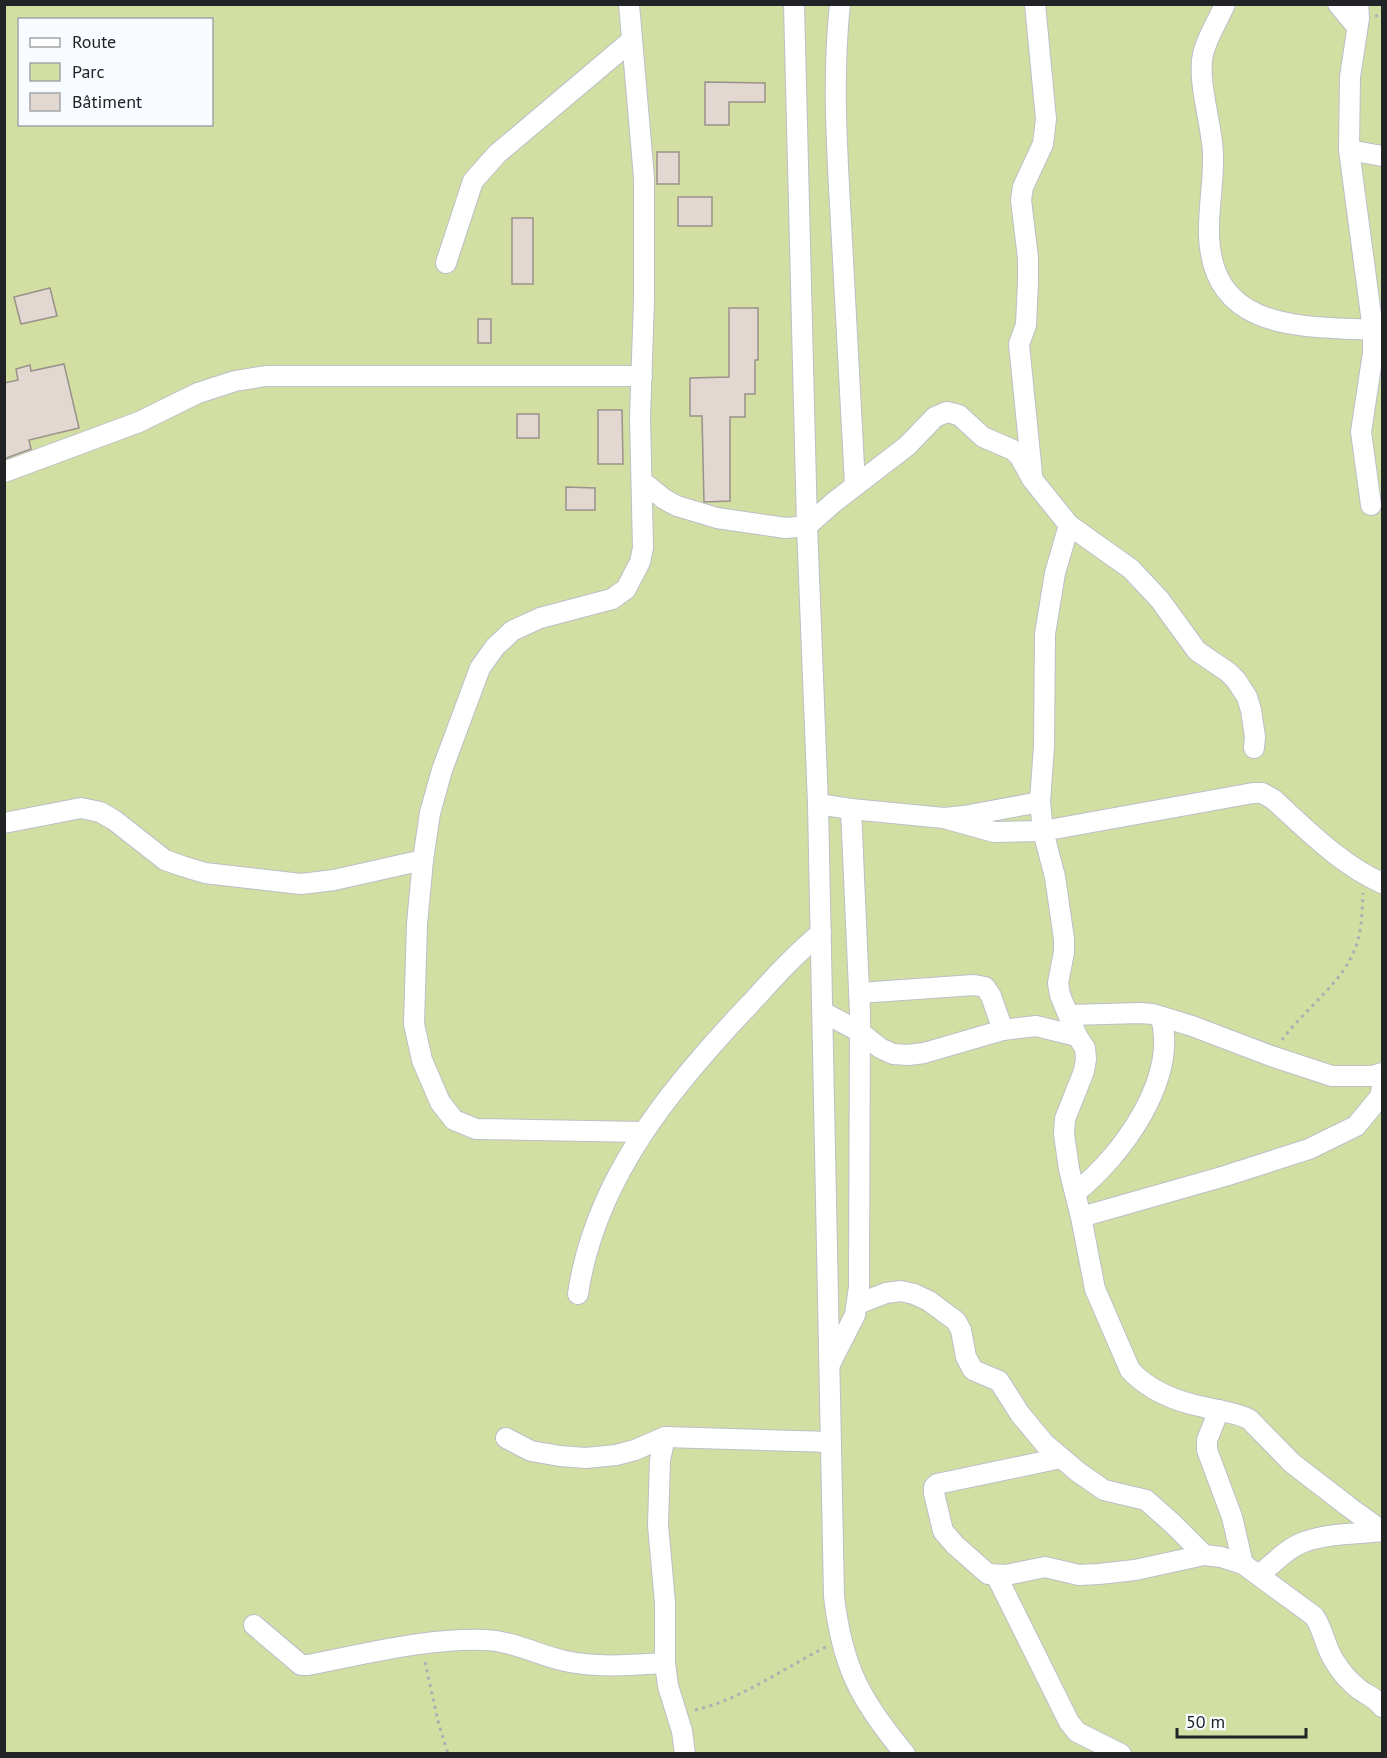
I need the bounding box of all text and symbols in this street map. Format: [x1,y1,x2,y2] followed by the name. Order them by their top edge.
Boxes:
[18,18,213,126] legend
[72,30,116,53] text: Route
[72,60,105,83] text: Parc
[72,90,142,113] text: Bâtiment
[1177,1701,1306,1739] scale bar
[1186,1710,1225,1733] text: 50 m

